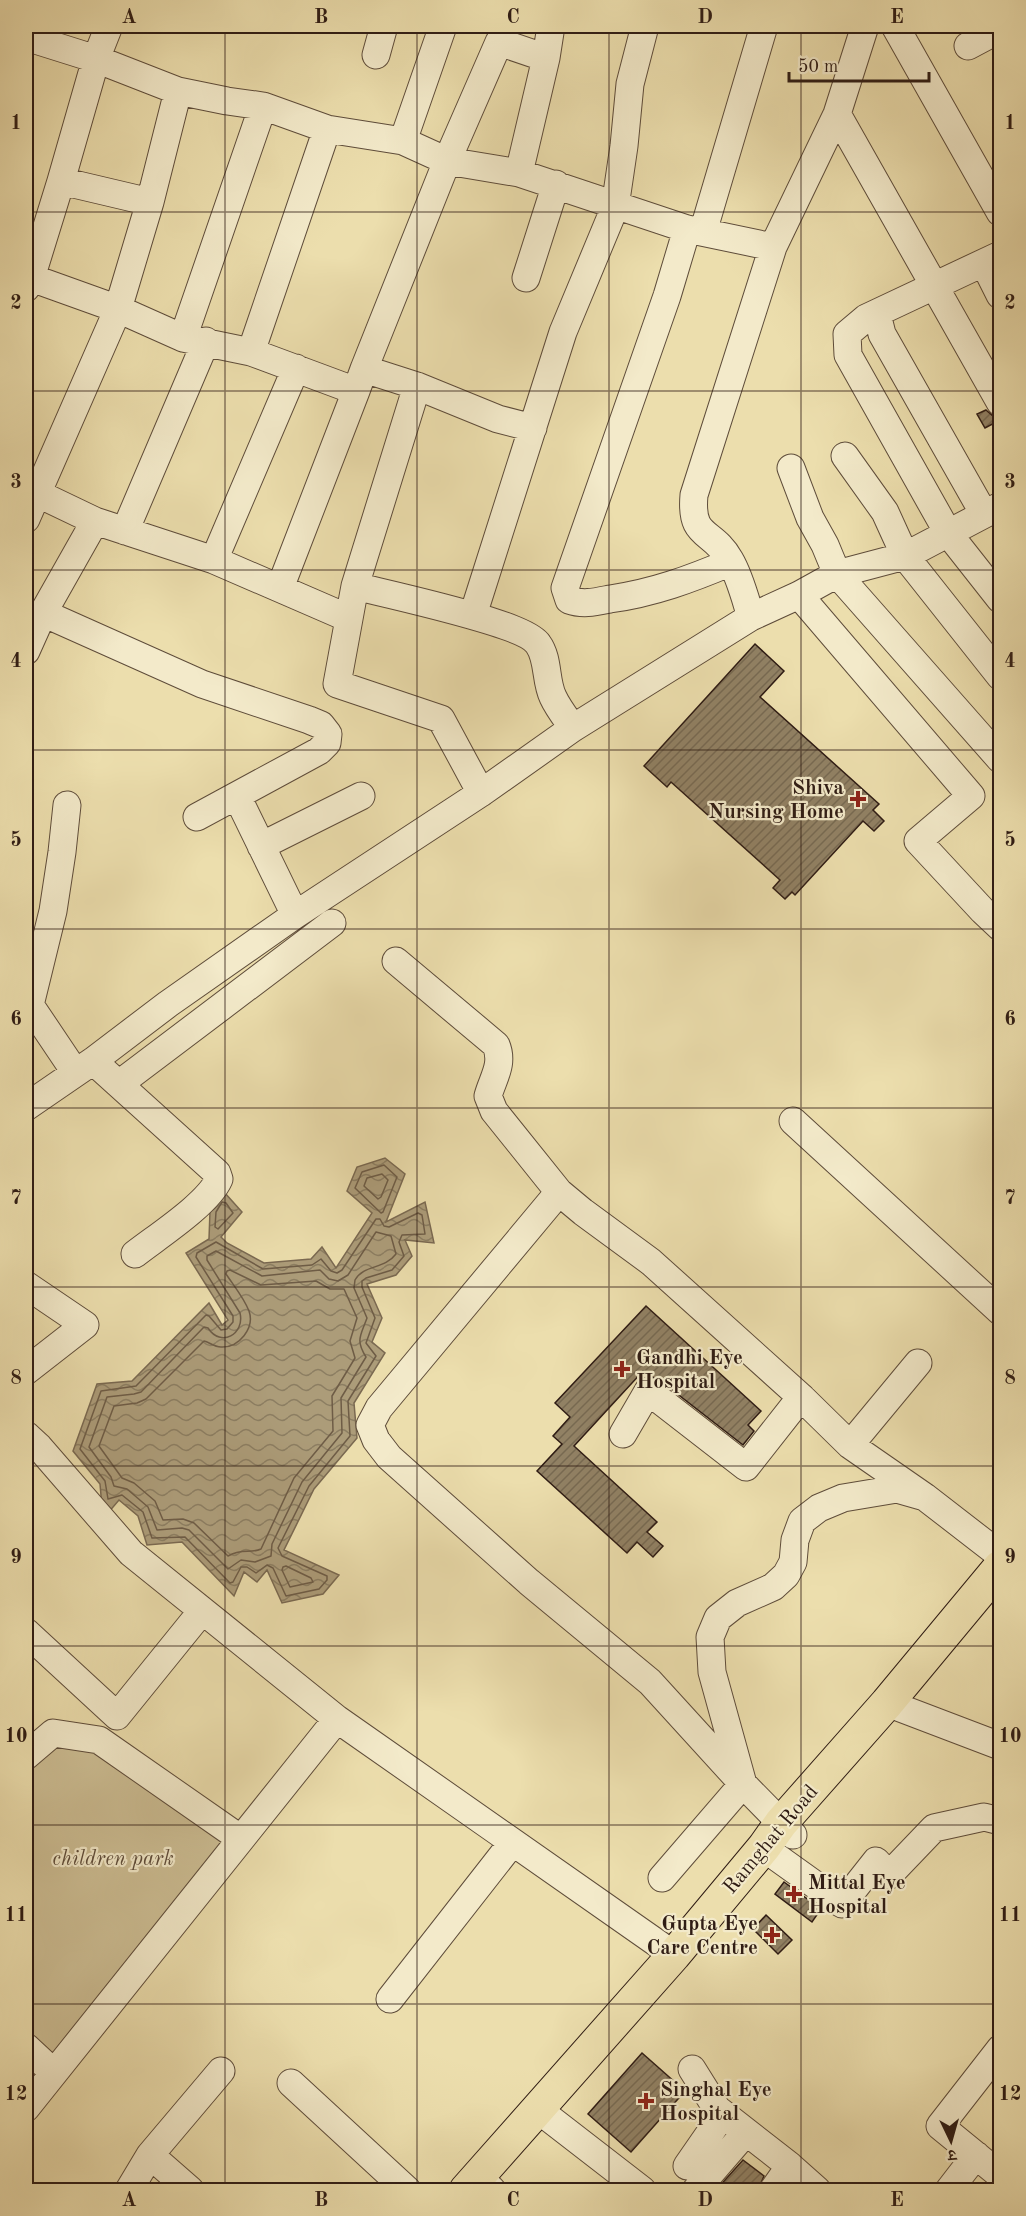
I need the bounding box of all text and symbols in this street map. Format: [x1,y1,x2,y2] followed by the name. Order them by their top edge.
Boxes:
[121,8,137,28] text: A
[314,8,328,28] text: B
[506,8,520,28] text: C
[697,8,713,28] text: D
[890,8,904,28] text: E
[789,45,928,83] scale bar
[798,58,838,76] text: 50 m
[10,114,22,134] text: 1
[1004,114,1016,134] text: 1
[10,294,22,314] text: 2
[1004,294,1016,314] text: 2
[10,473,22,493] text: 3
[1004,473,1016,493] text: 3
[10,652,22,672] text: 4
[1004,652,1016,672] text: 4
[708,778,844,823] place label: Shiva Nursing Home
[849,790,867,808] marker: Shiva Nursing Home
[10,830,22,851] text: 5
[1004,830,1016,851] text: 5
[10,1010,22,1030] text: 6
[1004,1010,1016,1030] text: 6
[10,1189,22,1209] text: 7
[1004,1189,1016,1209] text: 7
[636,1348,743,1393] place label: Gandhi Eye Hospital
[613,1360,631,1378] marker: Gandhi Eye Hospital
[10,1369,22,1389] text: 8
[1004,1369,1016,1389] text: 8
[10,1548,22,1568] text: 9
[1004,1548,1016,1568] text: 9
[4,1727,28,1747] text: 10
[998,1727,1022,1747] text: 10
[720,1781,823,1899] street label: Ramghat Road
[52,1849,174,1870] park label: children park
[808,1873,906,1918] place label: Mittal Eye Hospital
[785,1885,803,1903] marker: Mittal Eye Hospital
[4,1906,28,1926] text: 11
[998,1906,1022,1926] text: 11
[646,1914,758,1959] place label: Gupta Eye Care Centre
[763,1926,781,1944] marker: Gupta Eye Care Centre
[660,2080,772,2125] place label: Singhal Eye Hospital
[4,2085,28,2105] text: 12
[998,2085,1022,2105] text: 12
[637,2092,655,2110] marker: Singhal Eye Hospital
[921,2111,981,2171] north arrow
[946,2146,958,2162] text: उ
[121,2191,137,2211] text: A
[314,2191,328,2211] text: B
[506,2191,520,2211] text: C
[697,2191,713,2211] text: D
[890,2191,904,2211] text: E

